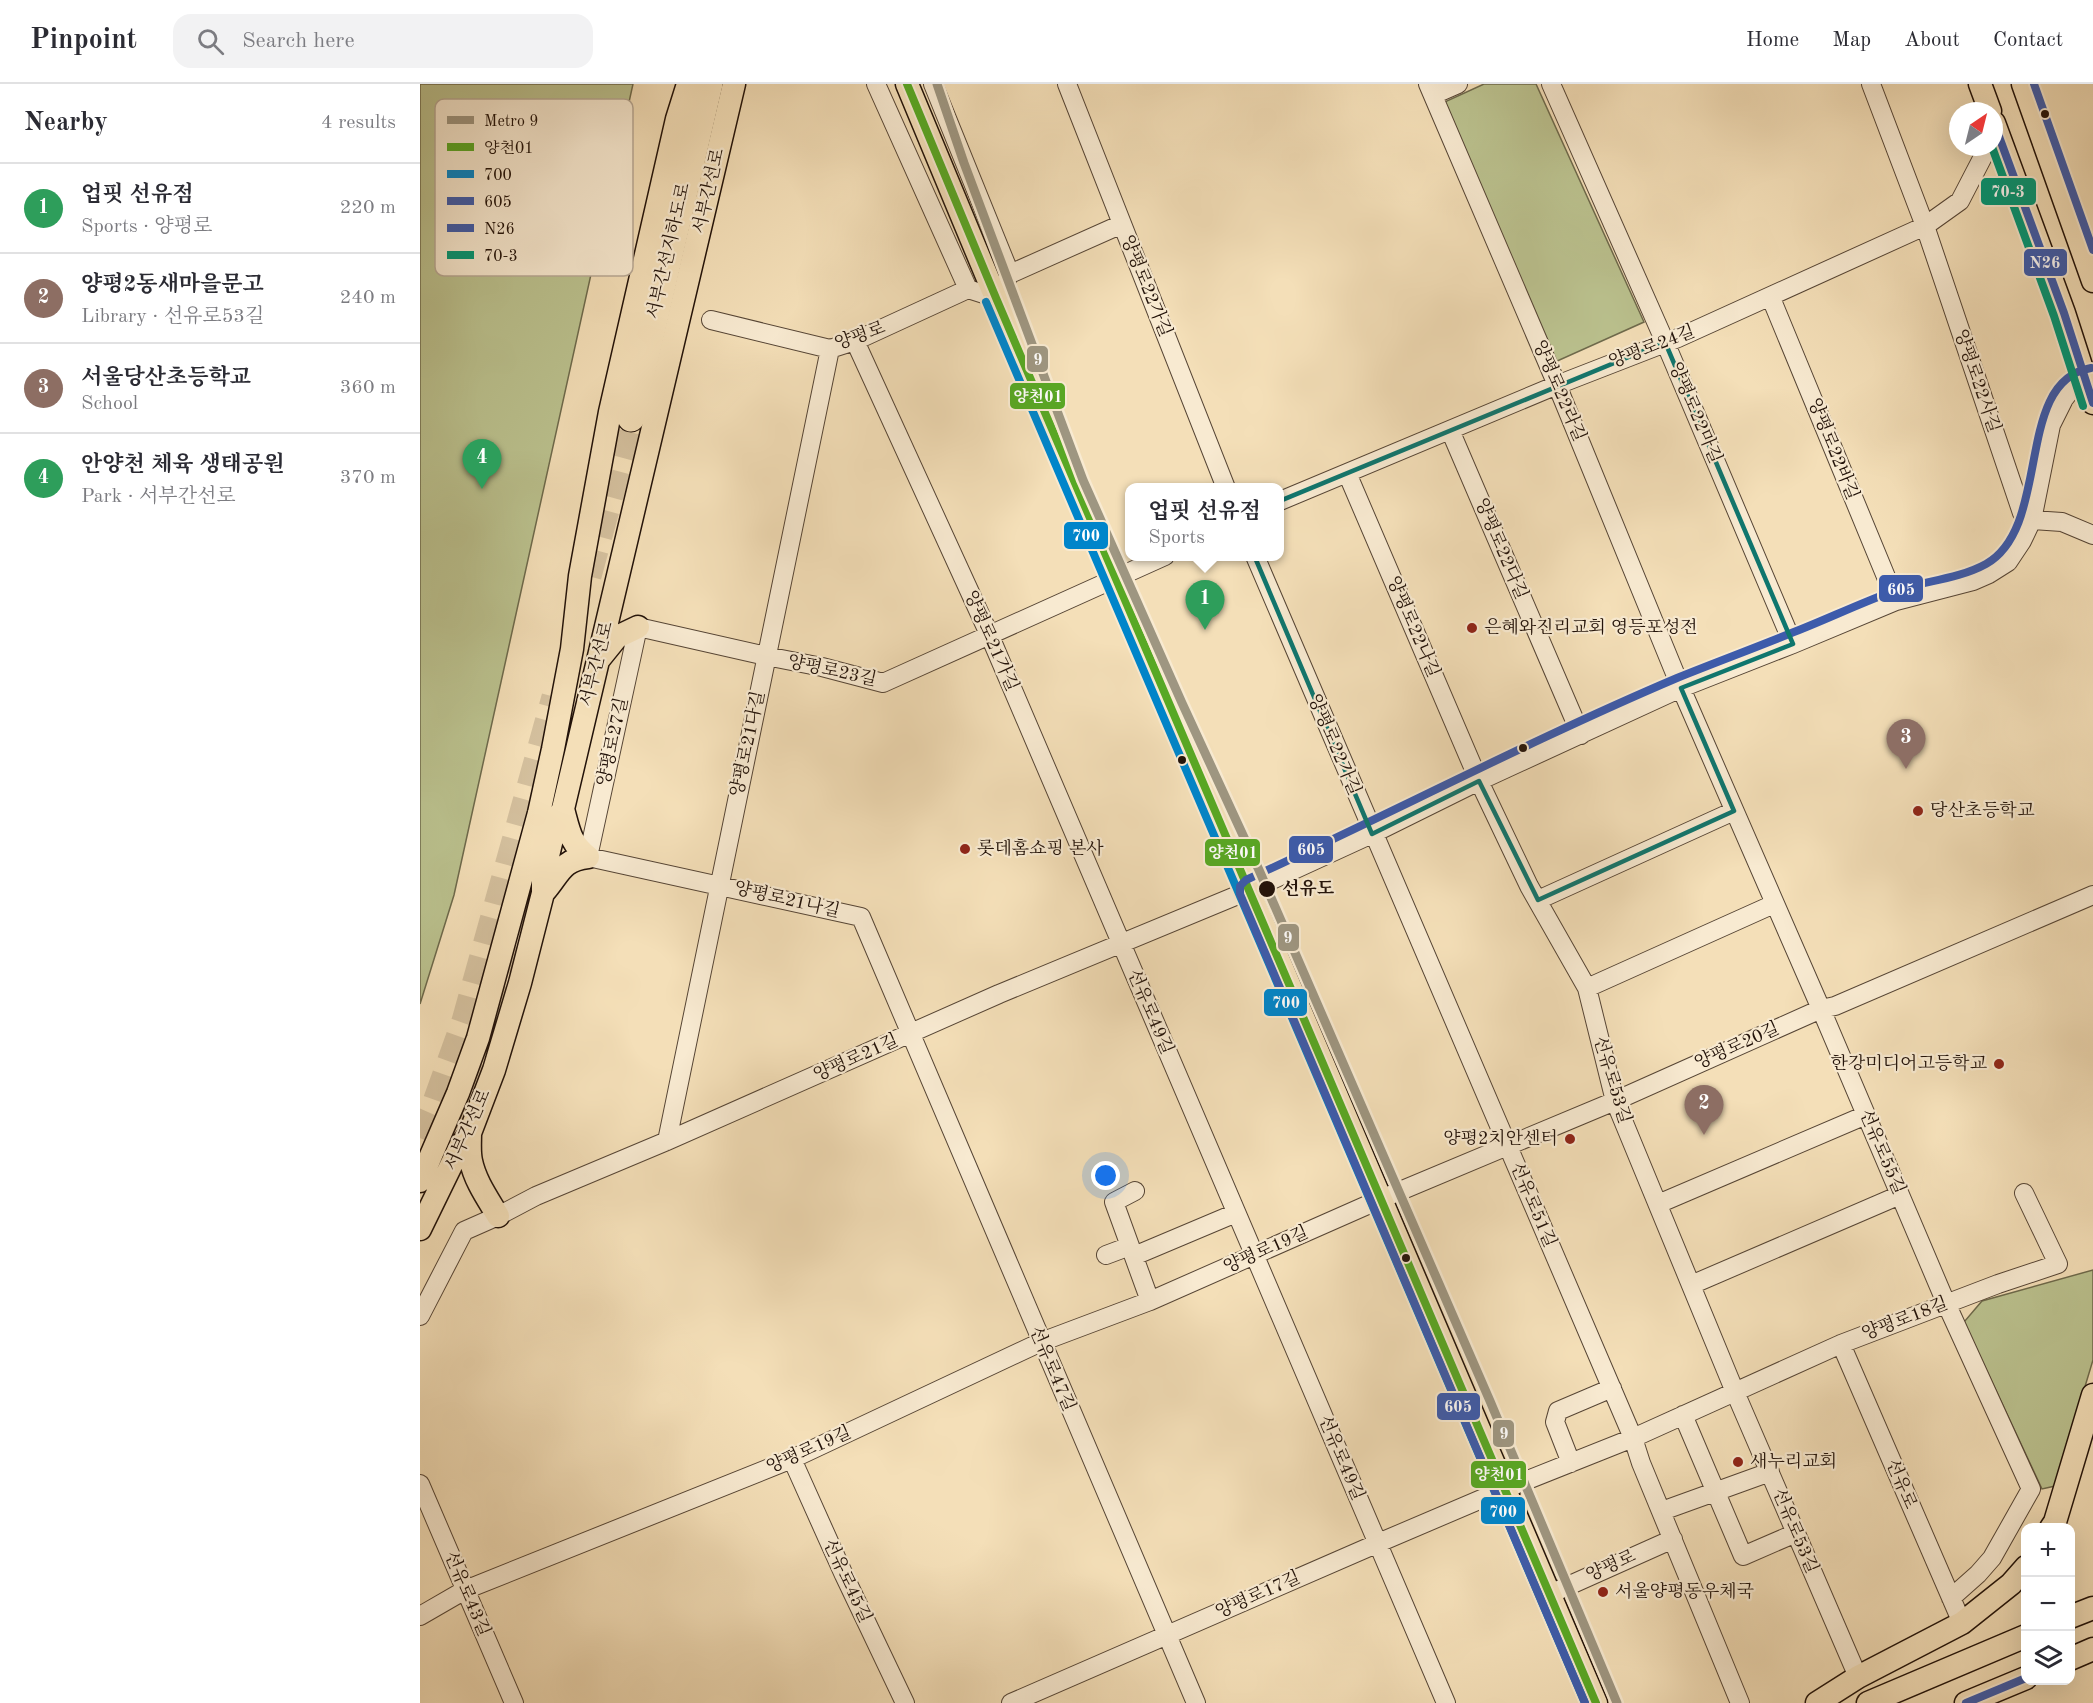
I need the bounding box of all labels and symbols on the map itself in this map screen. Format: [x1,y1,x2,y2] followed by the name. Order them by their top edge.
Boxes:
[435,99,633,276] legend
[1949,102,2003,156] north arrow
[2039,108,2051,120] unlabelled marker
[484,114,539,130] text: Metro 9
[484,140,533,157] text: 양천01
[689,146,728,235] street label: 서부간선로
[484,168,512,184] text: 700
[1980,177,2037,206] line badge: 70-3
[644,181,693,321] street label: 서부간선지하도로
[1991,185,2025,201] text: 70-3
[484,195,512,211] text: 605
[484,222,515,238] text: N26
[1117,232,1175,339] street label: 양평로22가길
[2023,248,2068,277] line badge: N26
[484,249,518,265] text: 70-3
[2030,256,2060,272] text: N26
[832,318,888,353] street label: 양평로
[1606,321,1697,372] street label: 양평로24길
[1951,327,2004,435] street label: 양평로22사길
[1530,337,1589,444] street label: 양평로22라길
[1026,345,1049,373] line badge: 9
[1033,353,1043,369] text: 9
[1666,359,1725,466] street label: 양평로22마길
[1009,382,1066,410] line badge: 양천01
[1013,387,1063,406] text: 양천01
[1804,395,1862,502] street label: 양평로22바길
[462,440,502,489] pin: 4
[1472,495,1531,602] street label: 양평로22다길
[1063,521,1109,550] line badge: 700
[1072,529,1100,545] text: 700
[1384,573,1443,680] street label: 양평로22나길
[1878,574,1924,603] line badge: 605
[1186,580,1224,630] pin: 1
[1887,583,1915,599] text: 605
[961,588,1022,694] street label: 양평로21가길
[1484,618,1698,637] place label: 은혜와진리교회 영등포성전
[577,619,616,708] street label: 서부간선로
[1465,621,1479,635] marker: 은혜와진리교회 영등포성전
[786,652,878,689] street label: 양평로23길
[727,689,768,799] street label: 양평로21다길
[1305,691,1364,798] street label: 양평로22가길
[594,696,631,788] street label: 양평로27길
[1886,720,1926,769] pin: 3
[1517,742,1529,754] unlabelled marker
[1176,754,1188,766] unlabelled marker
[1930,801,2035,820] place label: 당산초등학교
[1911,804,1925,818] marker: 당산초등학교
[1288,835,1334,864] line badge: 605
[977,838,1104,858] place label: 롯데홈쇼핑 본사
[1204,838,1261,867] line badge: 양천01
[958,842,972,856] marker: 롯데홈쇼핑 본사
[1208,843,1258,862] text: 양천01
[1297,843,1325,859] text: 605
[732,878,842,921] street label: 양평로21나길
[1282,878,1335,898] place label: 선유도
[1257,879,1277,899] marker: 선유도
[1277,923,1300,952] line badge: 9
[1283,931,1293,947] text: 9
[1124,966,1177,1057] street label: 선유로49길
[1263,988,1308,1017] line badge: 700
[1272,996,1300,1012] text: 700
[1692,1018,1782,1073] street label: 양평로20길
[811,1030,901,1085] street label: 양평로21길
[1590,1034,1635,1126] street label: 선유로53길
[1831,1054,1988,1073] place label: 한강미디어고등학교
[1992,1057,2006,1071] marker: 한강미디어고등학교
[441,1086,494,1173] street label: 서부간선로
[1684,1086,1724,1135] pin: 2
[1856,1106,1909,1197] street label: 선유로55길
[1443,1129,1558,1148] place label: 양평2치안센터
[1563,1132,1577,1146] marker: 양평2치안센터
[1507,1159,1560,1250] street label: 선유로51길
[1091,1161,1120,1190] your location
[1221,1222,1311,1277] street label: 양평로19길
[1400,1252,1412,1264] unlabelled marker
[1859,1293,1950,1344] street label: 양평로18길
[1026,1323,1079,1414] street label: 선유로47길
[1436,1392,1481,1421] line badge: 605
[1444,1400,1472,1416] text: 605
[1315,1412,1368,1503] street label: 선유로49길
[1492,1419,1515,1448] line badge: 9
[764,1422,854,1477] street label: 양평로19길
[1499,1427,1509,1443] text: 9
[1750,1452,1837,1471] place label: 새누리교회
[1731,1455,1745,1469] marker: 새누리교회
[1883,1456,1920,1512] street label: 선유로
[1470,1460,1527,1489] line badge: 양천01
[1474,1465,1524,1484] text: 양천01
[1769,1485,1822,1576] street label: 선유로53길
[1480,1496,1526,1525] line badge: 700
[1489,1505,1517,1521] text: 700
[820,1536,875,1626] street label: 선유로45길
[1583,1546,1638,1585] street label: 양평로
[441,1548,494,1639] street label: 선유로43길
[1213,1567,1303,1622] street label: 양평로17길
[1615,1582,1754,1601] place label: 서울양평동우체국
[1596,1585,1610,1599] marker: 서울양평동우체국

